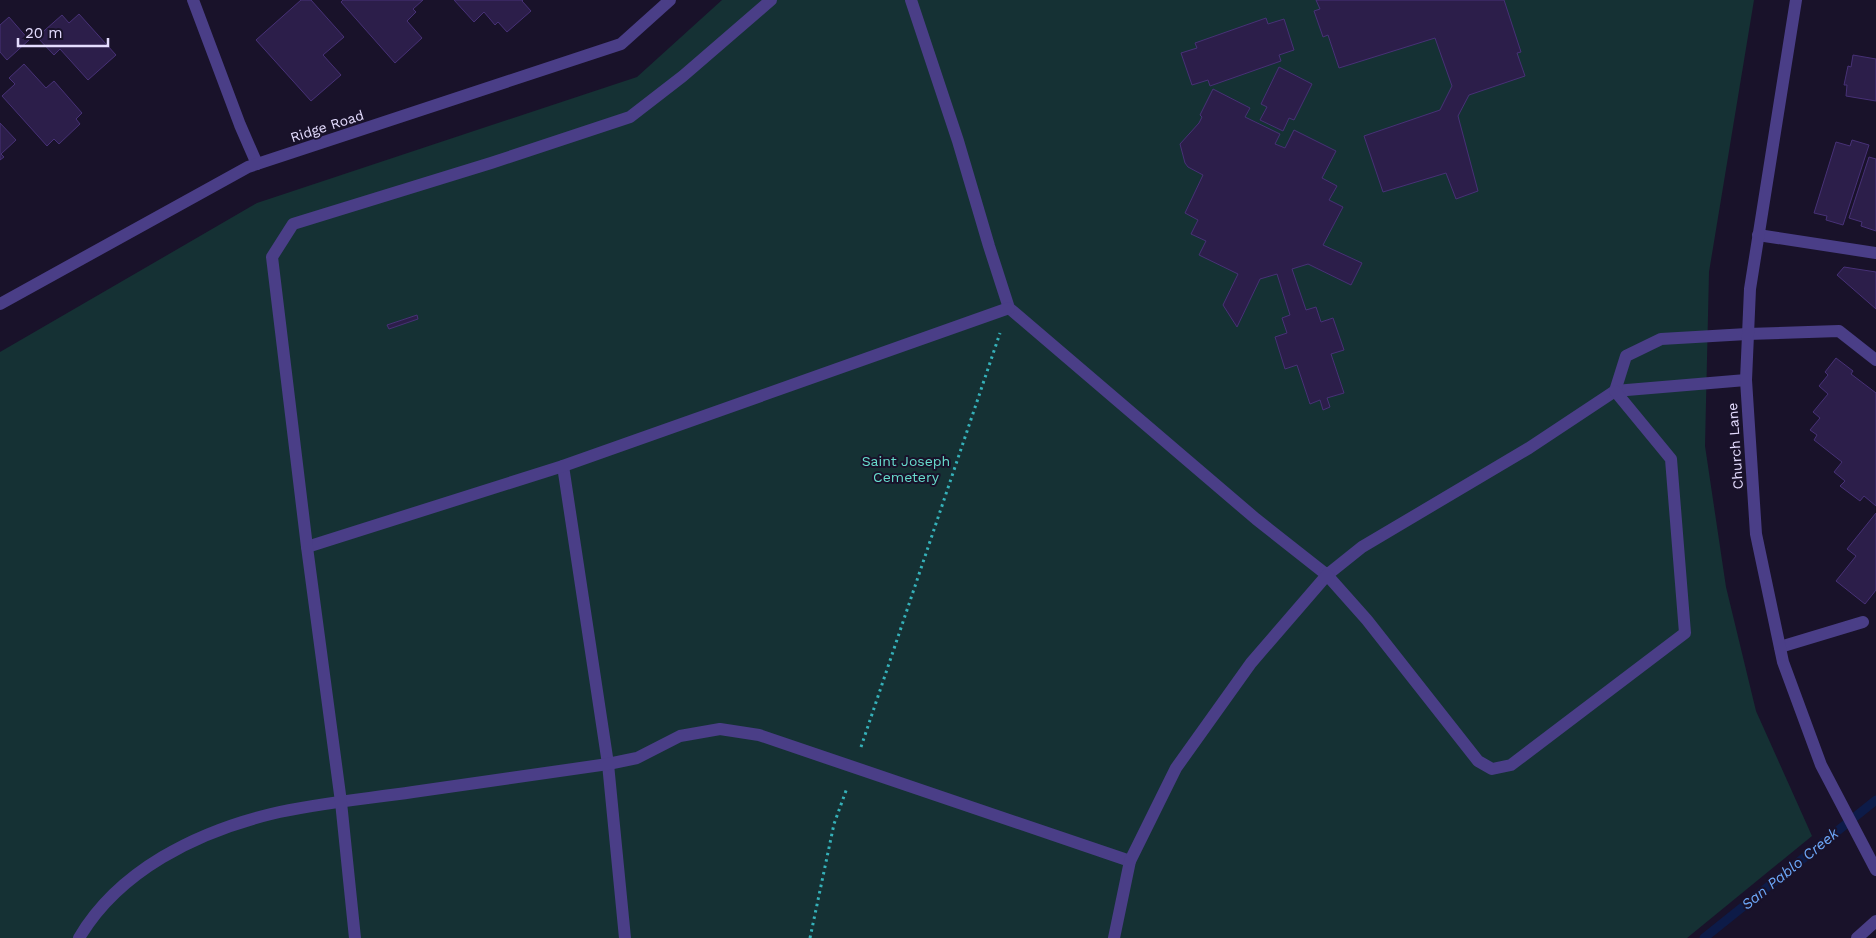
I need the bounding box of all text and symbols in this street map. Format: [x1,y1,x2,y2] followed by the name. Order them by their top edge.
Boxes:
[18,15,108,47] scale bar
[25,24,63,42] text: 20 m
[288,107,366,145] street label: Ridge Road
[1724,402,1746,490] street label: Church Lane
[862,453,950,485] park label: Saint Joseph Cemetery
[1738,824,1843,914] water label: San Pablo Creek

